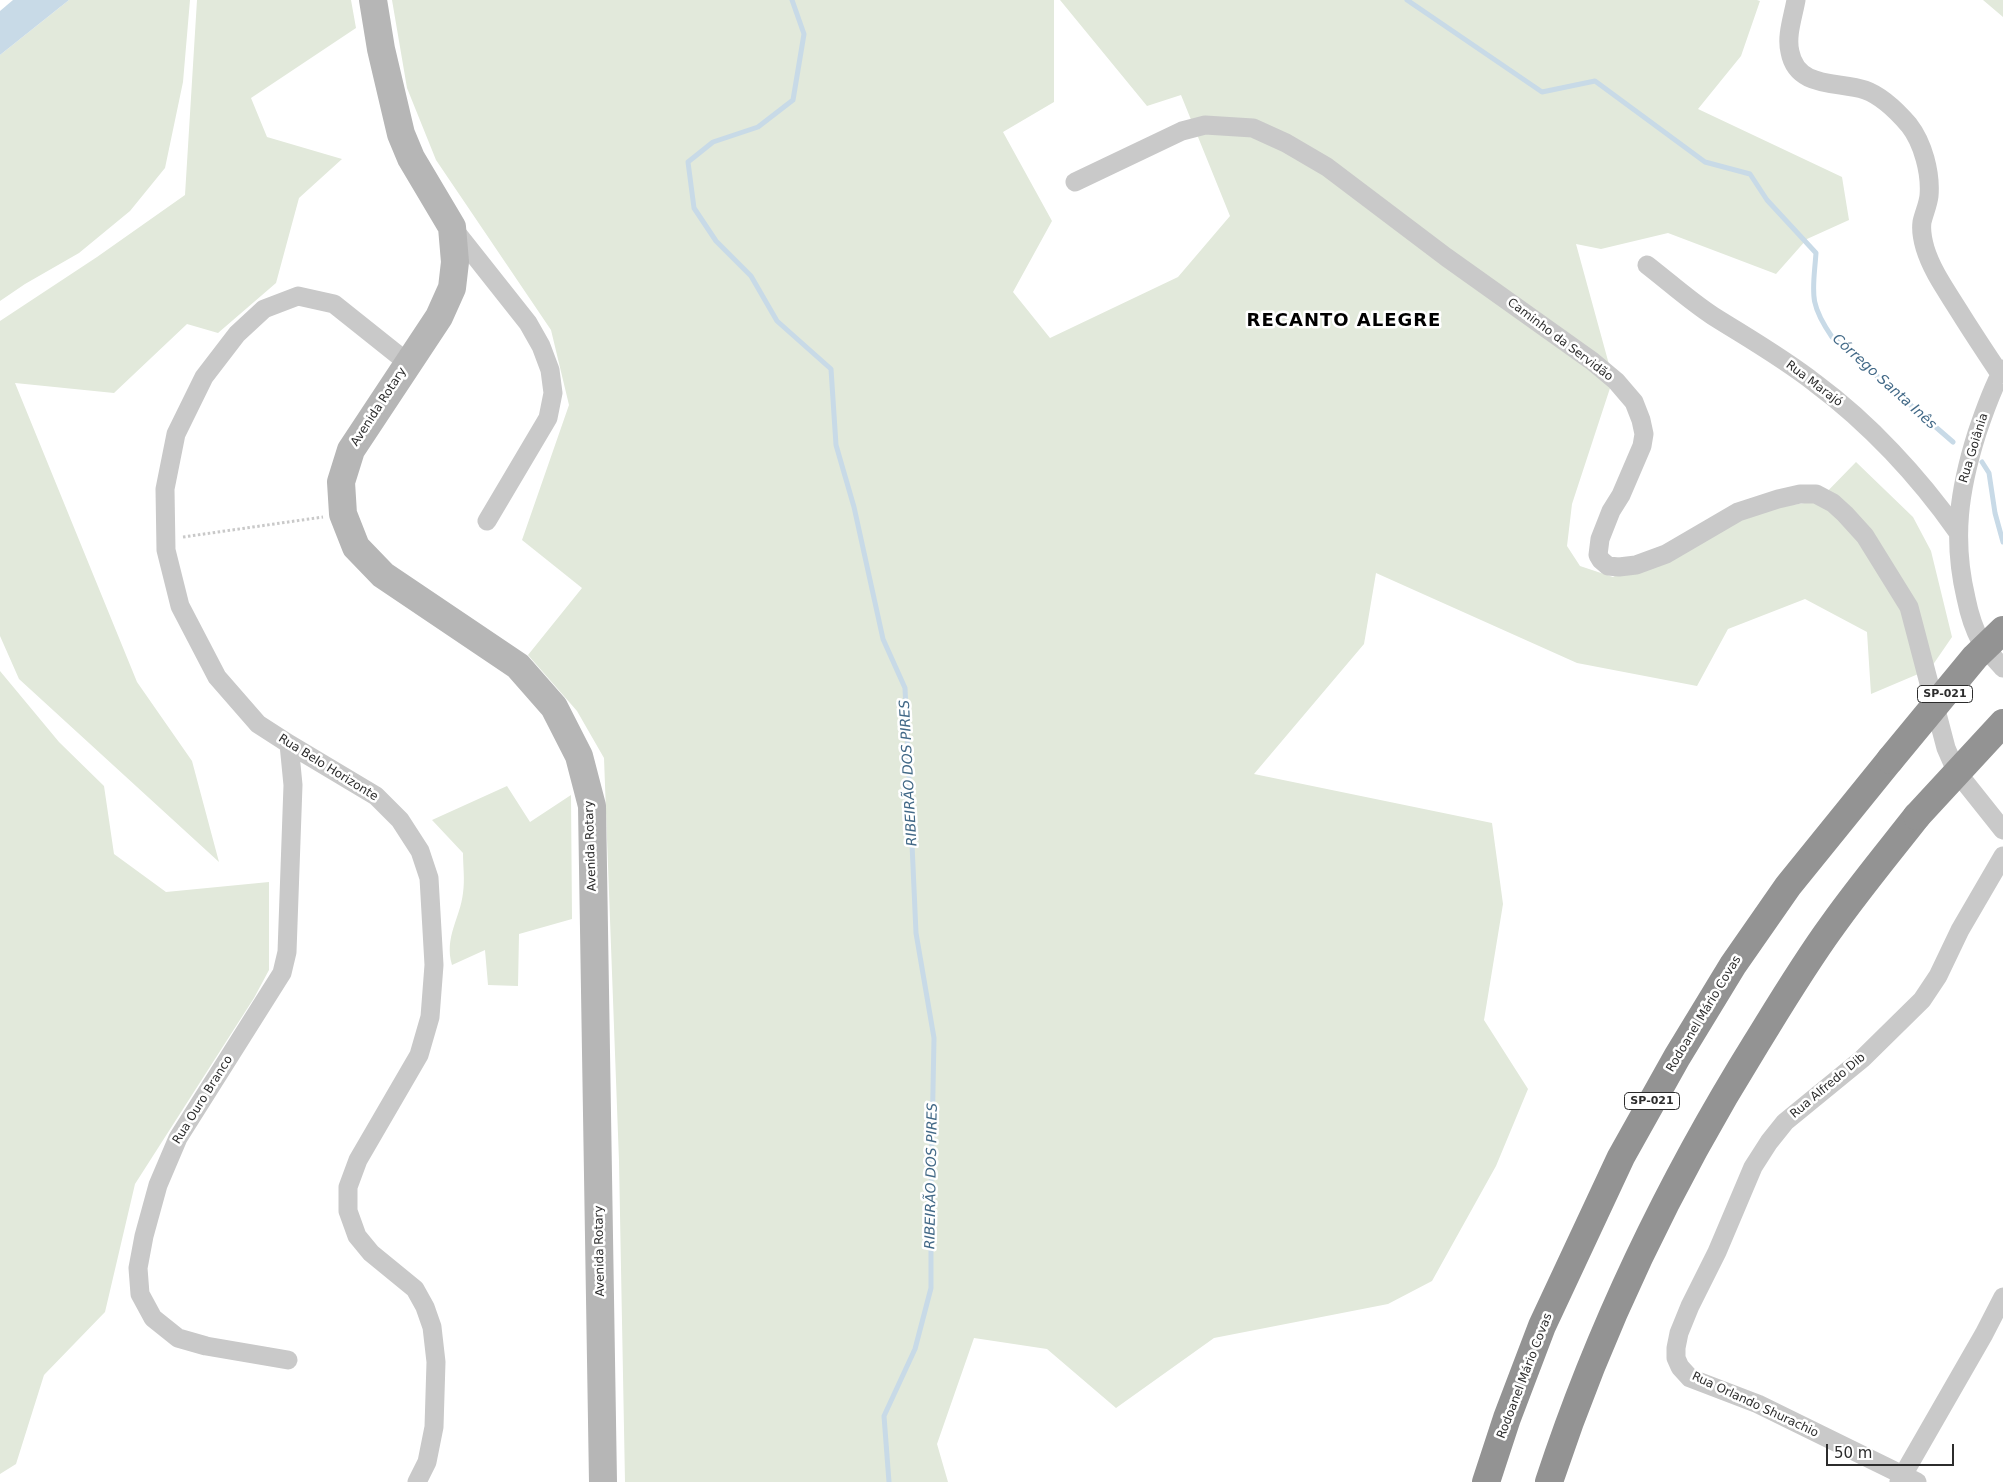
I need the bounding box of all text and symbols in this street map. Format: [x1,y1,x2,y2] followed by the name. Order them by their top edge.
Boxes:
[1504,296,1616,384] street label: Caminho da Servidão
[1245,310,1443,332] district label: RECANTO ALEGRE
[1829,331,1939,433] water label: Córrego Santa Inês
[1783,358,1845,410] street label: Rua Marajó
[348,365,410,449] street label: Avenida Rotary
[1957,411,1991,485] street label: Rua Goiânia
[1918,686,1972,702] road number: SP-021
[897,699,921,847] water label: RIBEIRÃO DOS PIRES
[276,732,380,804] street label: Rua Belo Horizonte
[582,800,600,892] street label: Avenida Rotary
[1664,953,1744,1075] street label: Rodoanel Mário Covas
[1788,1050,1868,1122] street label: Rua Alfredo Dib
[170,1053,236,1147] street label: Rua Ouro Branco
[1624,1092,1680,1110] road number: SP-021
[922,1103,942,1249] water label: RIBEIRÃO DOS PIRES
[592,1205,608,1297] street label: Avenida Rotary
[1494,1311,1556,1441] street label: Rodoanel Mário Covas
[1689,1369,1821,1441] street label: Rua Orlando Shurachio
[1828,1434,1956,1466] scale bar
[1834,1444,1872,1462] text: 50 m

